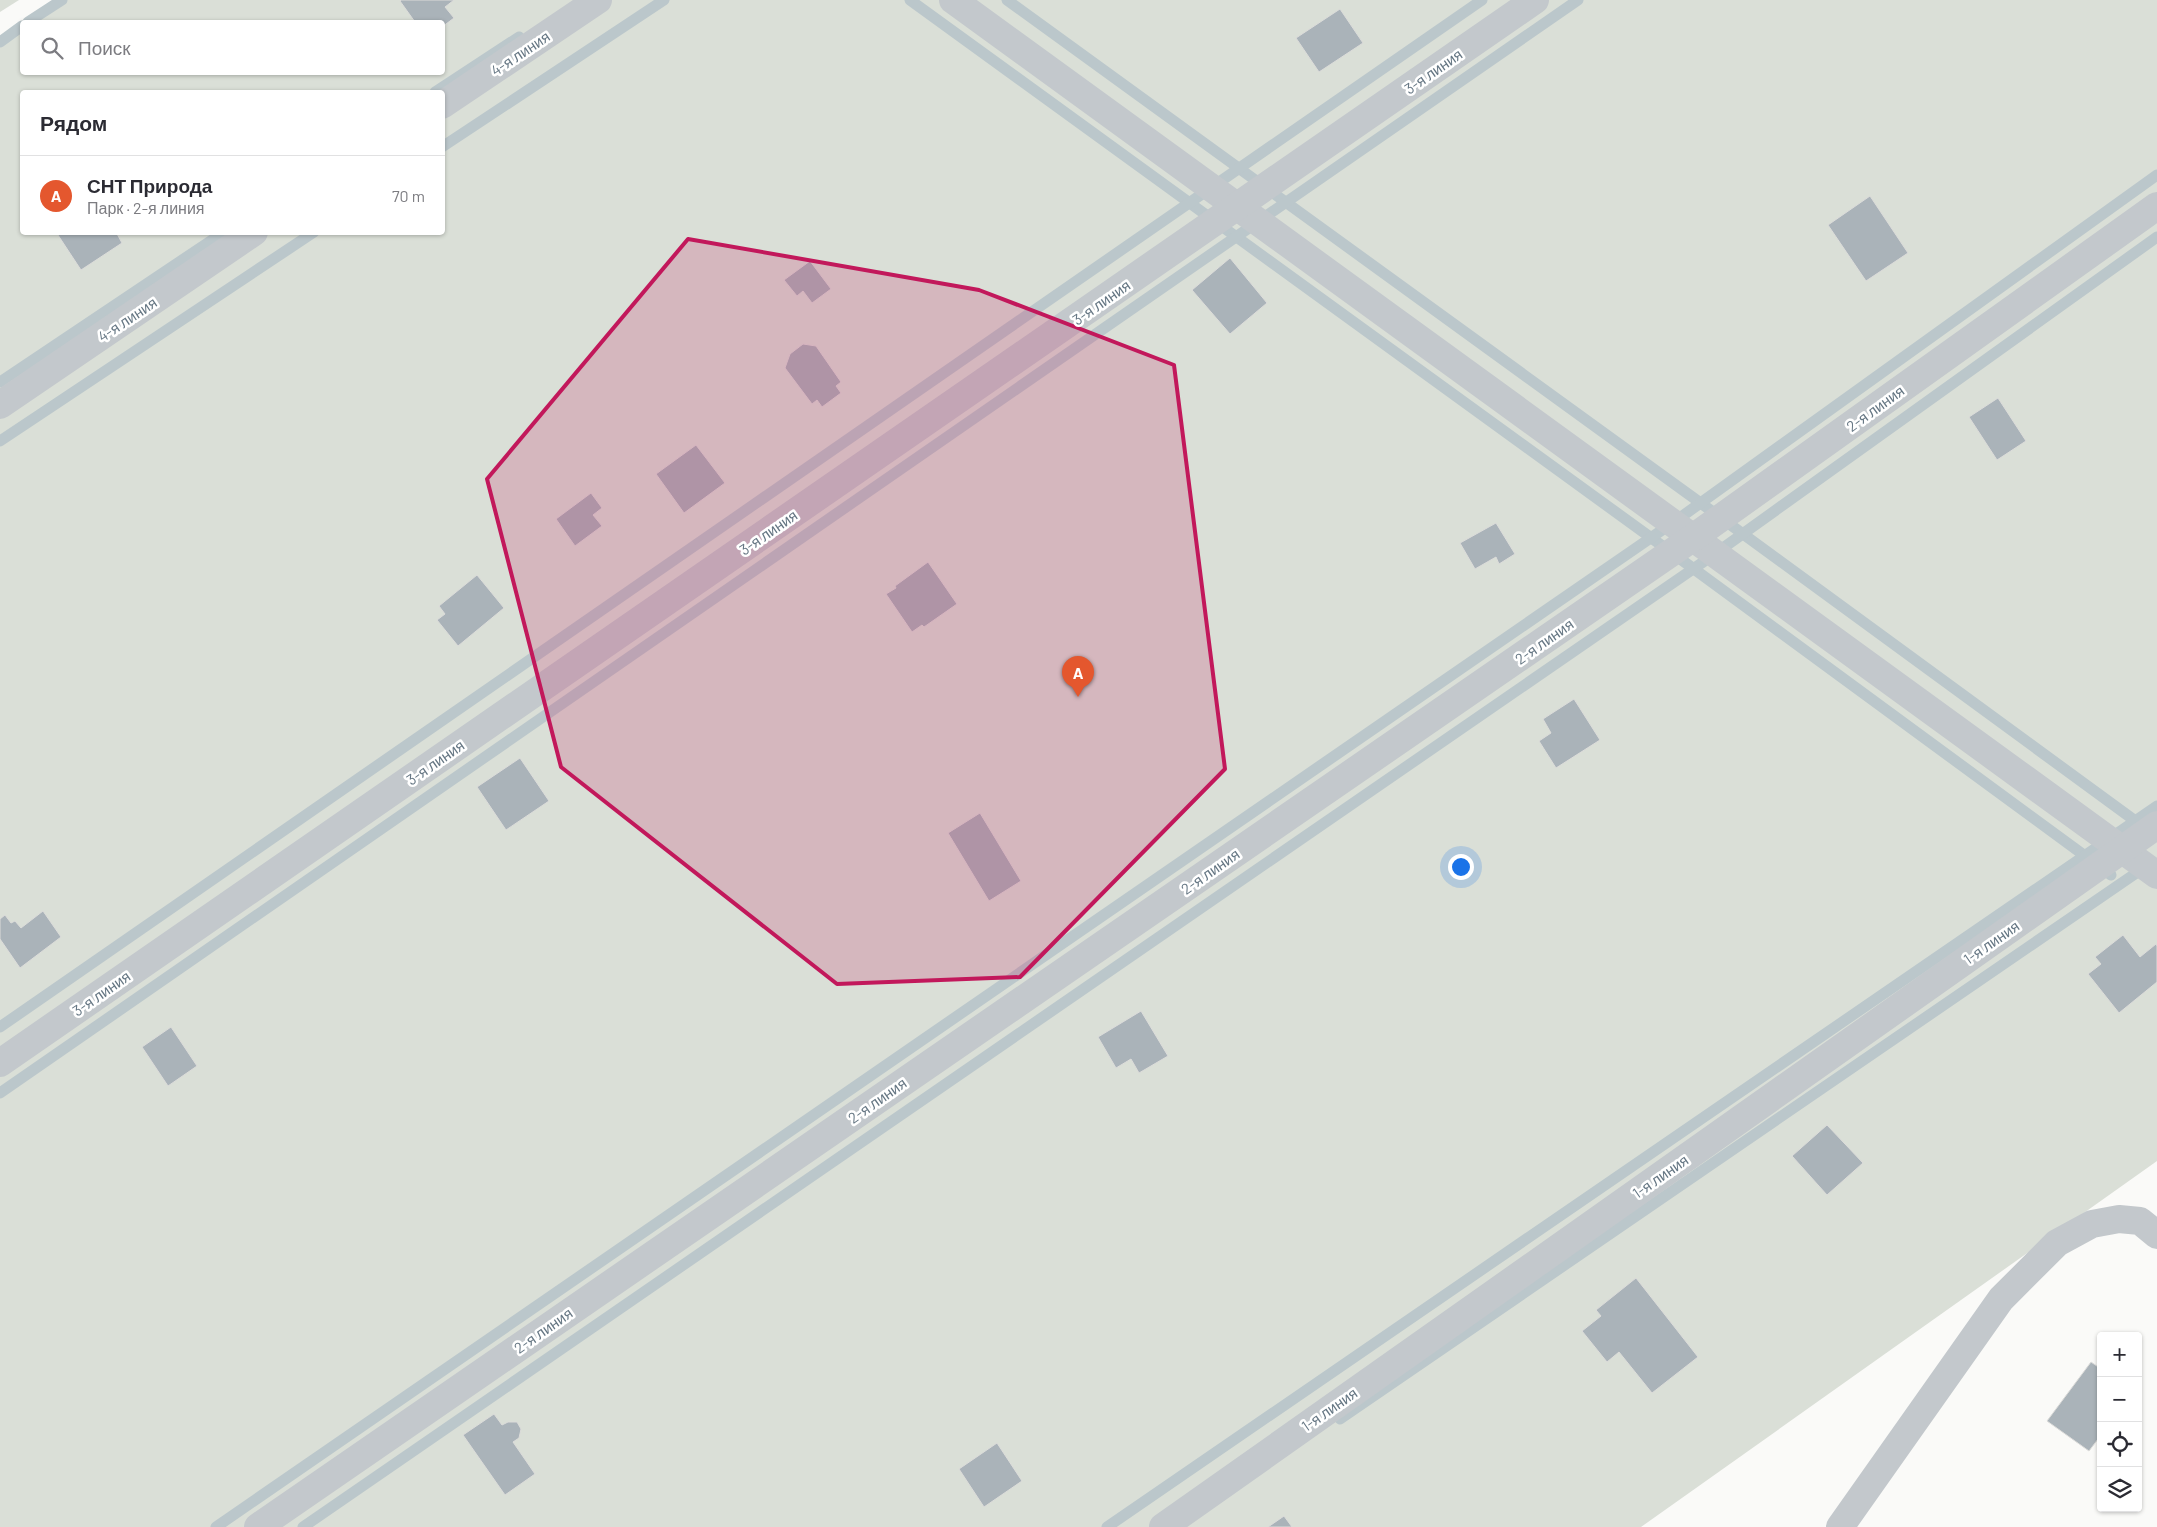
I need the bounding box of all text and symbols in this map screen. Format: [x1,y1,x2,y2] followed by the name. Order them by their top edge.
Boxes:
[20,20,445,75] search box
[487,27,553,79] street label: 4-я линия
[38,34,66,62] icon: search
[78,36,131,59] text: Поиск
[1401,45,1465,97] street label: 3-я линия
[40,110,107,135] text: Рядом
[87,174,212,197] text: СНТ Природа
[51,186,61,205] text: A
[392,186,425,205] text: 70 m
[87,198,205,217] text: Парк · 2-я линия
[1069,276,1133,328] street label: 3-я линия
[94,293,160,345] street label: 4-я линия
[1843,381,1907,435] street label: 2-я линия
[736,506,800,558] street label: 3-я линия
[1511,614,1577,668] street label: 2-я линия
[1062,656,1094,697] pin: A
[403,736,467,788] street label: 3-я линия
[1177,844,1243,898] street label: 2-я линия
[1448,854,1474,880] your location
[1960,916,2022,968] street label: 1-я линия
[69,967,133,1019] street label: 3-я линия
[844,1073,910,1127] street label: 2-я линия
[1629,1150,1691,1202] street label: 1-я линия
[510,1303,576,1357] street label: 2-я линия
[2097,1332,2142,1512] map controls
[2097,1332,2142,1377] button: +
[2097,1377,2142,1422] button: −
[1298,1383,1360,1435] street label: 1-я линия
[2097,1422,2142,1467] button: locate
[2097,1467,2142,1512] button: layers

